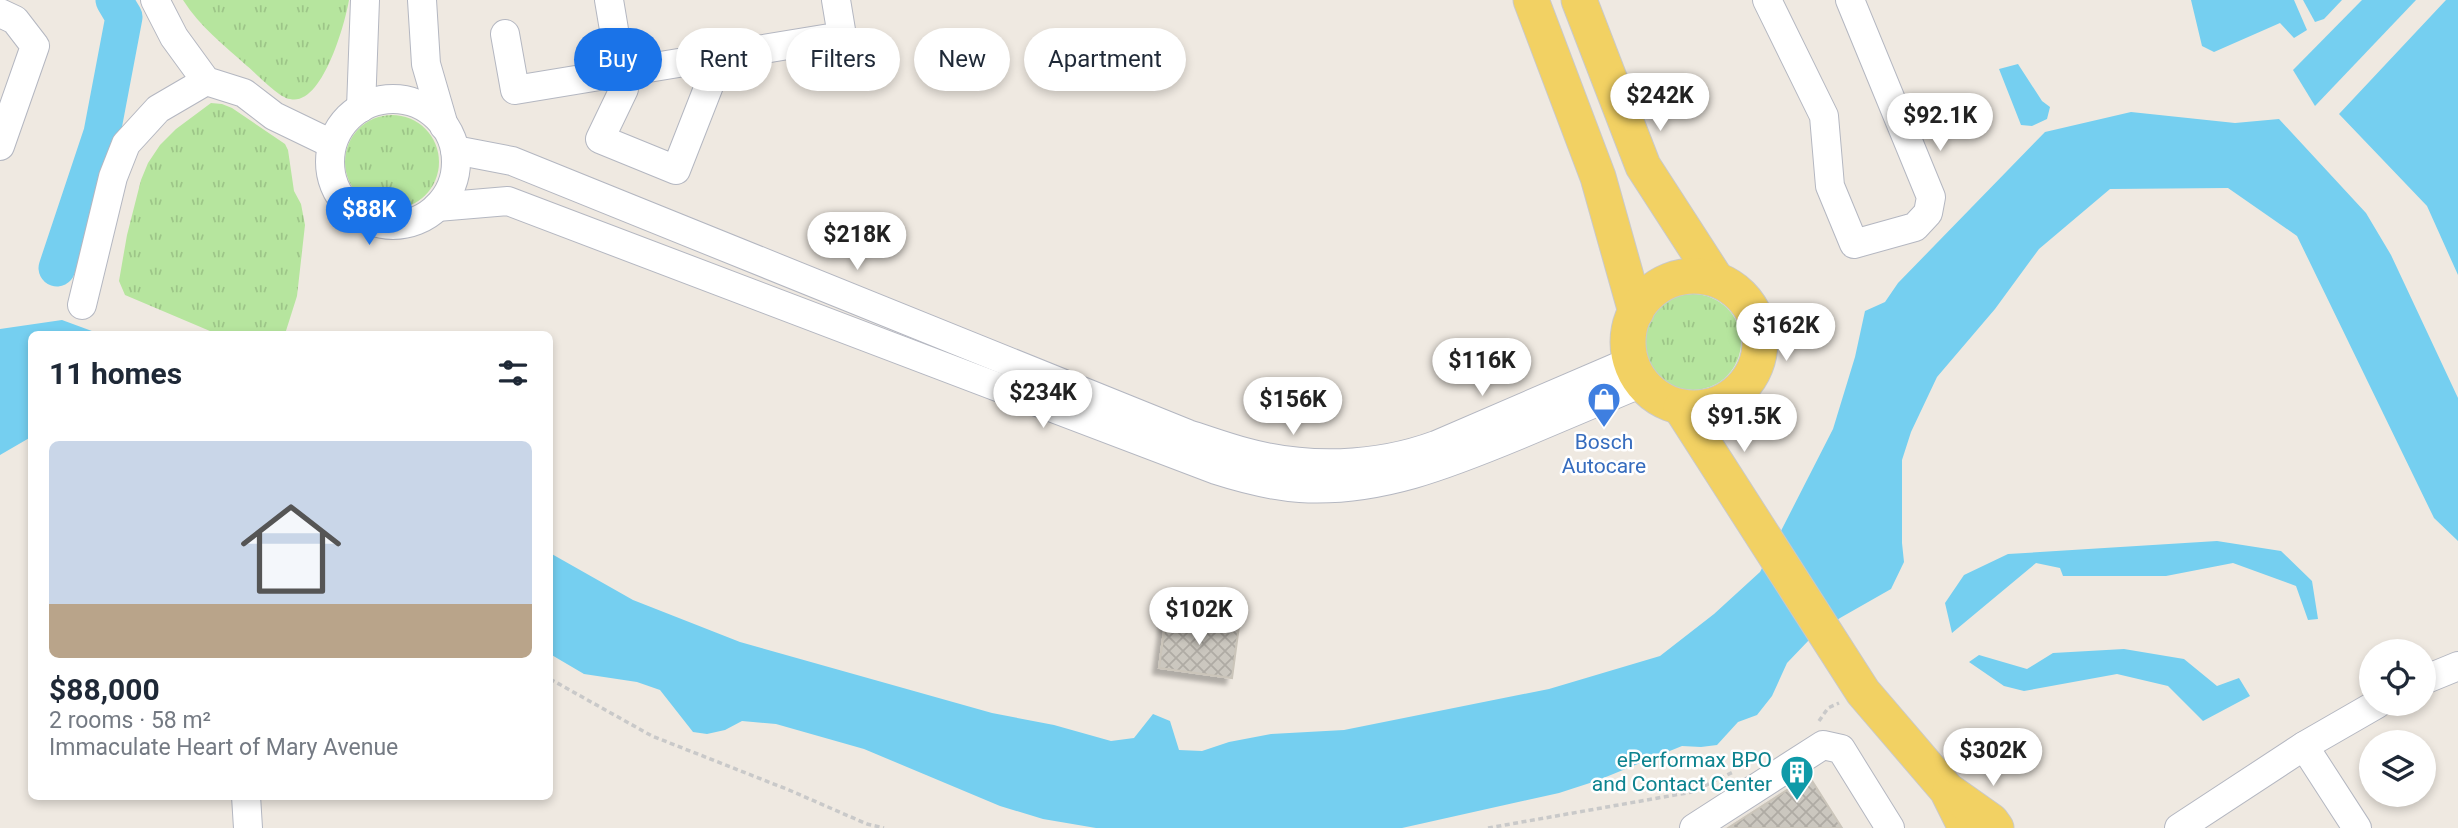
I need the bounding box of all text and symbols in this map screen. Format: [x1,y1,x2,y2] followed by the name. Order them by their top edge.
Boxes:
[574,28,662,91] chip: Buy
[676,28,772,91] chip: Rent
[786,28,900,91] chip: Filters
[914,28,1010,91] chip: New
[1024,28,1186,91] chip: Apartment
[1611,74,1709,133] pin: $242K
[1626,82,1694,109] text: $242K
[1883,94,1997,153] pin: $92.1K
[1903,102,1977,129] text: $92.1K
[328,188,410,247] pin: $88K
[342,196,396,223] text: $88K
[808,212,906,272] pin: $218K
[823,221,891,248] text: $218K
[1737,304,1835,363] pin: $162K
[1752,312,1820,339] text: $162K
[1433,338,1531,398] pin: $116K
[1448,347,1516,374] text: $116K
[494,354,532,392] icon: filters
[49,356,182,391] text: 11 homes
[994,370,1092,430] pin: $234K
[1244,378,1342,437] pin: $156K
[1009,379,1077,406] text: $234K
[1585,380,1623,429] shop icon: Bosch Autocare
[1259,386,1327,413] text: $156K
[1687,394,1801,454] pin: $91.5K
[1707,403,1781,430] text: $91.5K
[1562,430,1646,478] place label: Bosch Autocare
[228,486,354,612] icon: home
[1150,588,1248,647] pin: $102K
[1165,596,1233,623] text: $102K
[2359,639,2436,807] map controls
[2359,639,2436,716] button: locate
[49,672,160,707] text: $88,000
[49,707,211,734] text: 2 rooms · 58 m²
[1944,728,2042,788] pin: $302K
[2359,730,2436,807] button: layers
[49,734,398,761] text: Immaculate Heart of Mary Avenue
[1959,737,2027,764] text: $302K
[1592,748,1772,796] place label: ePerformax BPO and Contact Center
[1778,753,1816,802] building icon: ePerformax BPO and Contact Center

